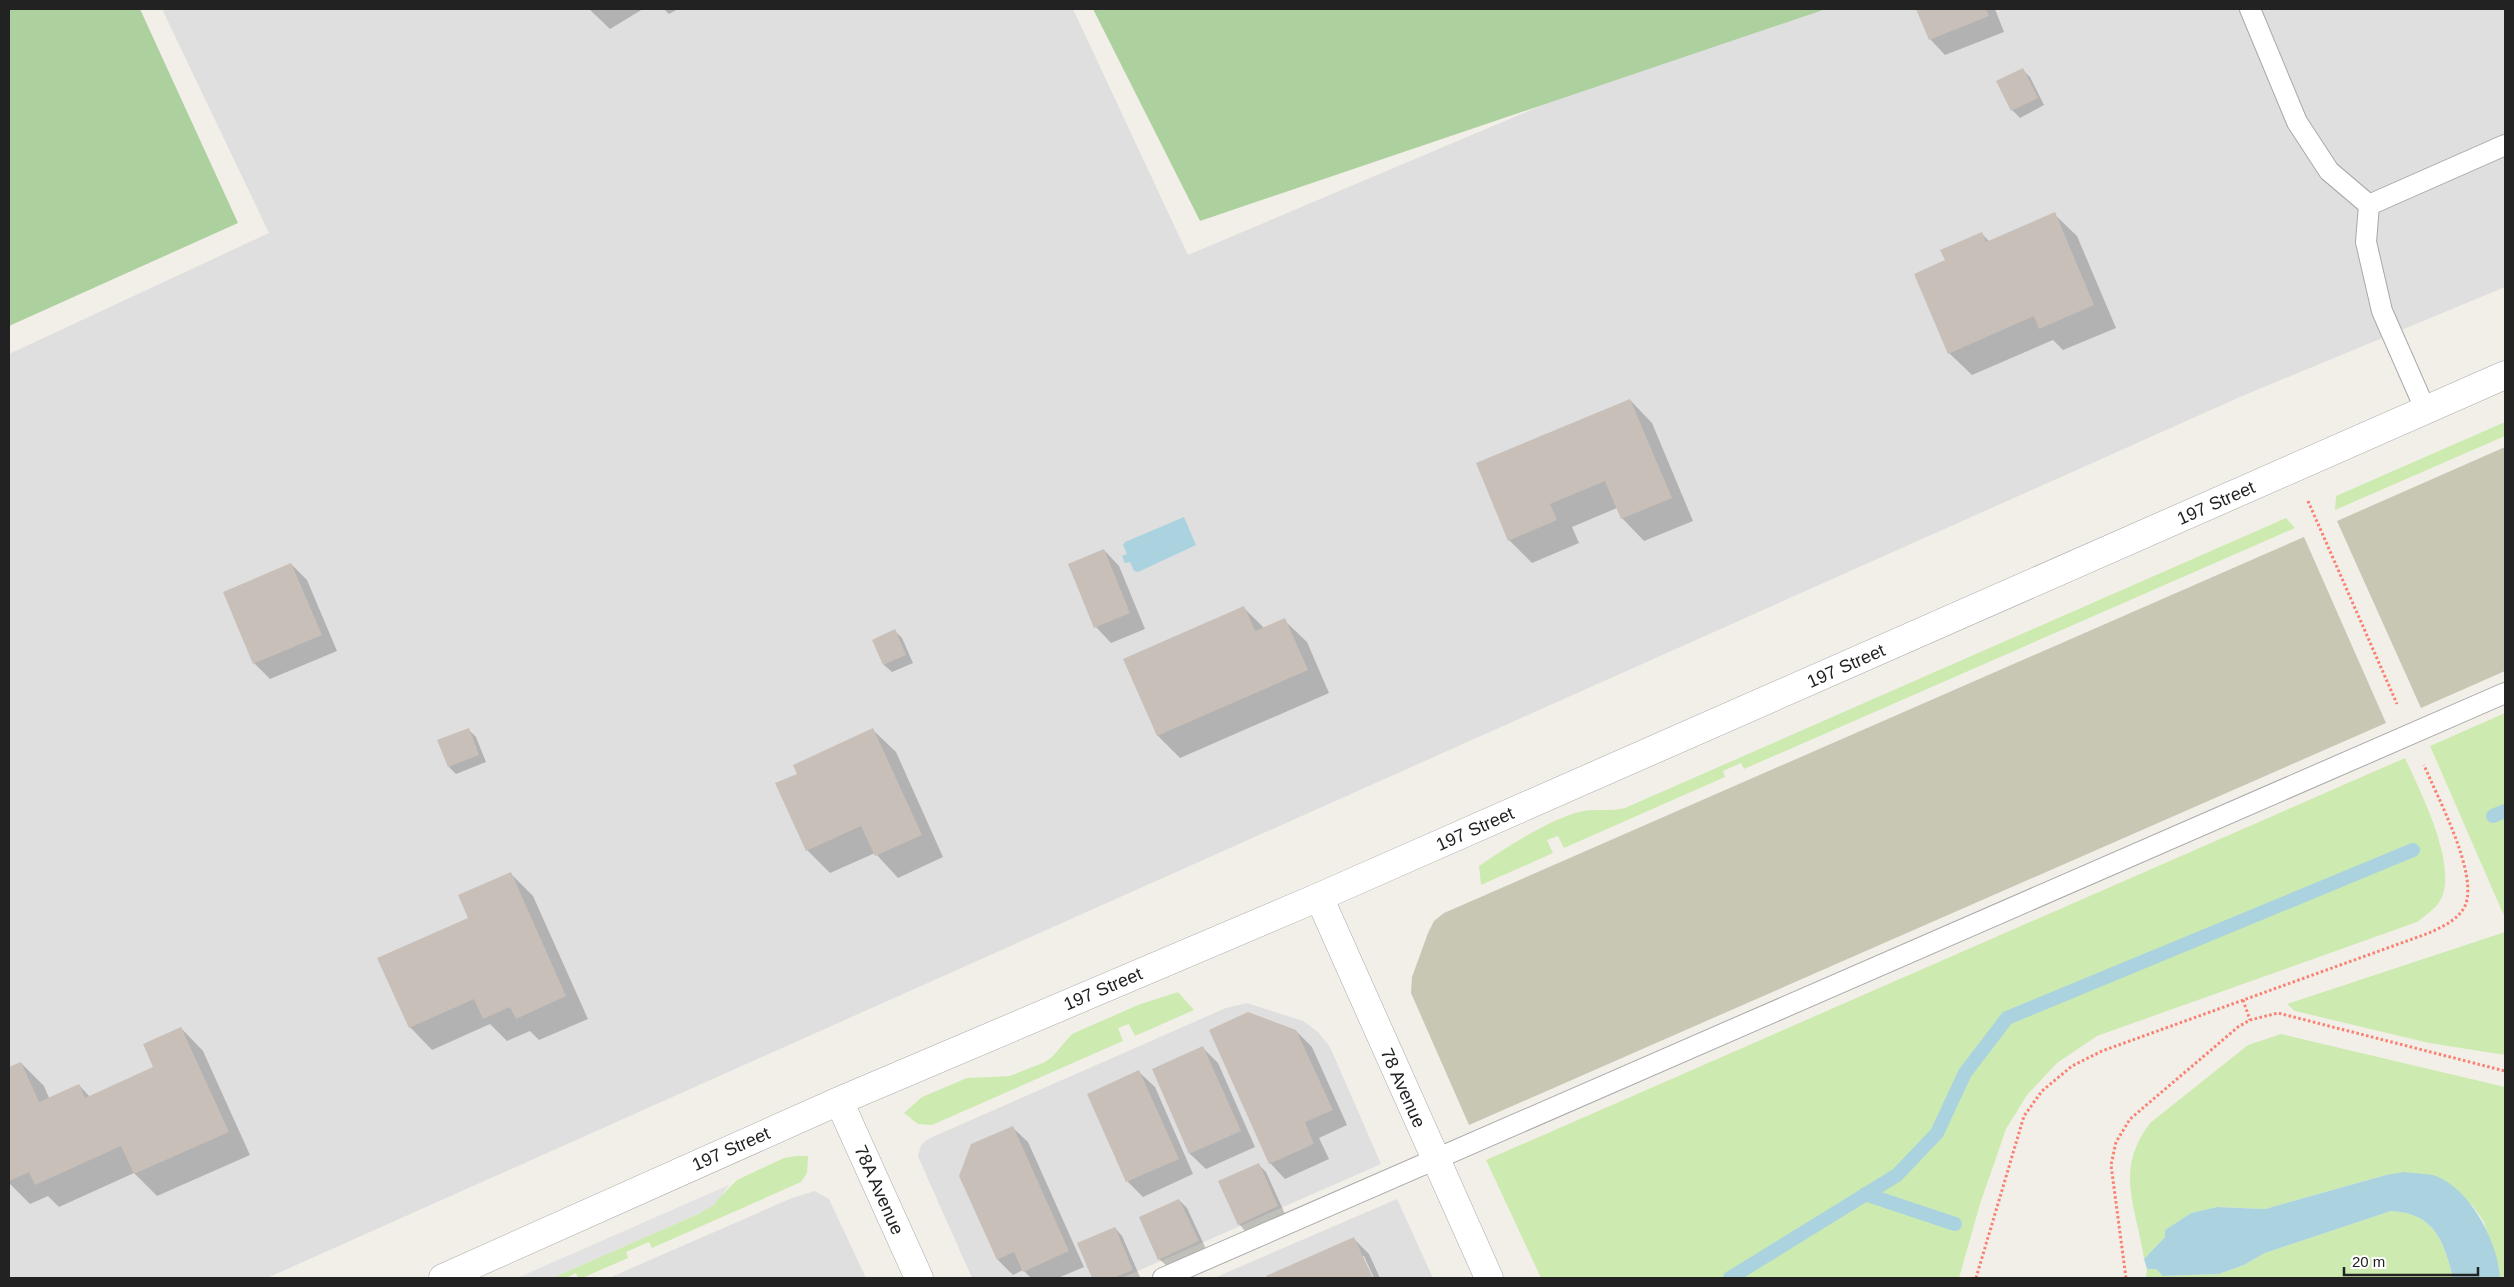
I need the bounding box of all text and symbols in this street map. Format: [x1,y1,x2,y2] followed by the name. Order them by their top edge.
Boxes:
[2174,477,2258,529] street label: 197 Street
[1804,640,1888,692] street label: 197 Street
[1433,803,1517,855] street label: 197 Street
[1061,964,1145,1014] street label: 197 Street
[1377,1045,1429,1131] street label: 78 Avenue
[689,1123,773,1175] street label: 197 Street
[850,1142,908,1238] street label: 78A Avenue
[2344,1244,2478,1276] scale bar
[2352,1253,2385,1270] text: 20 m

